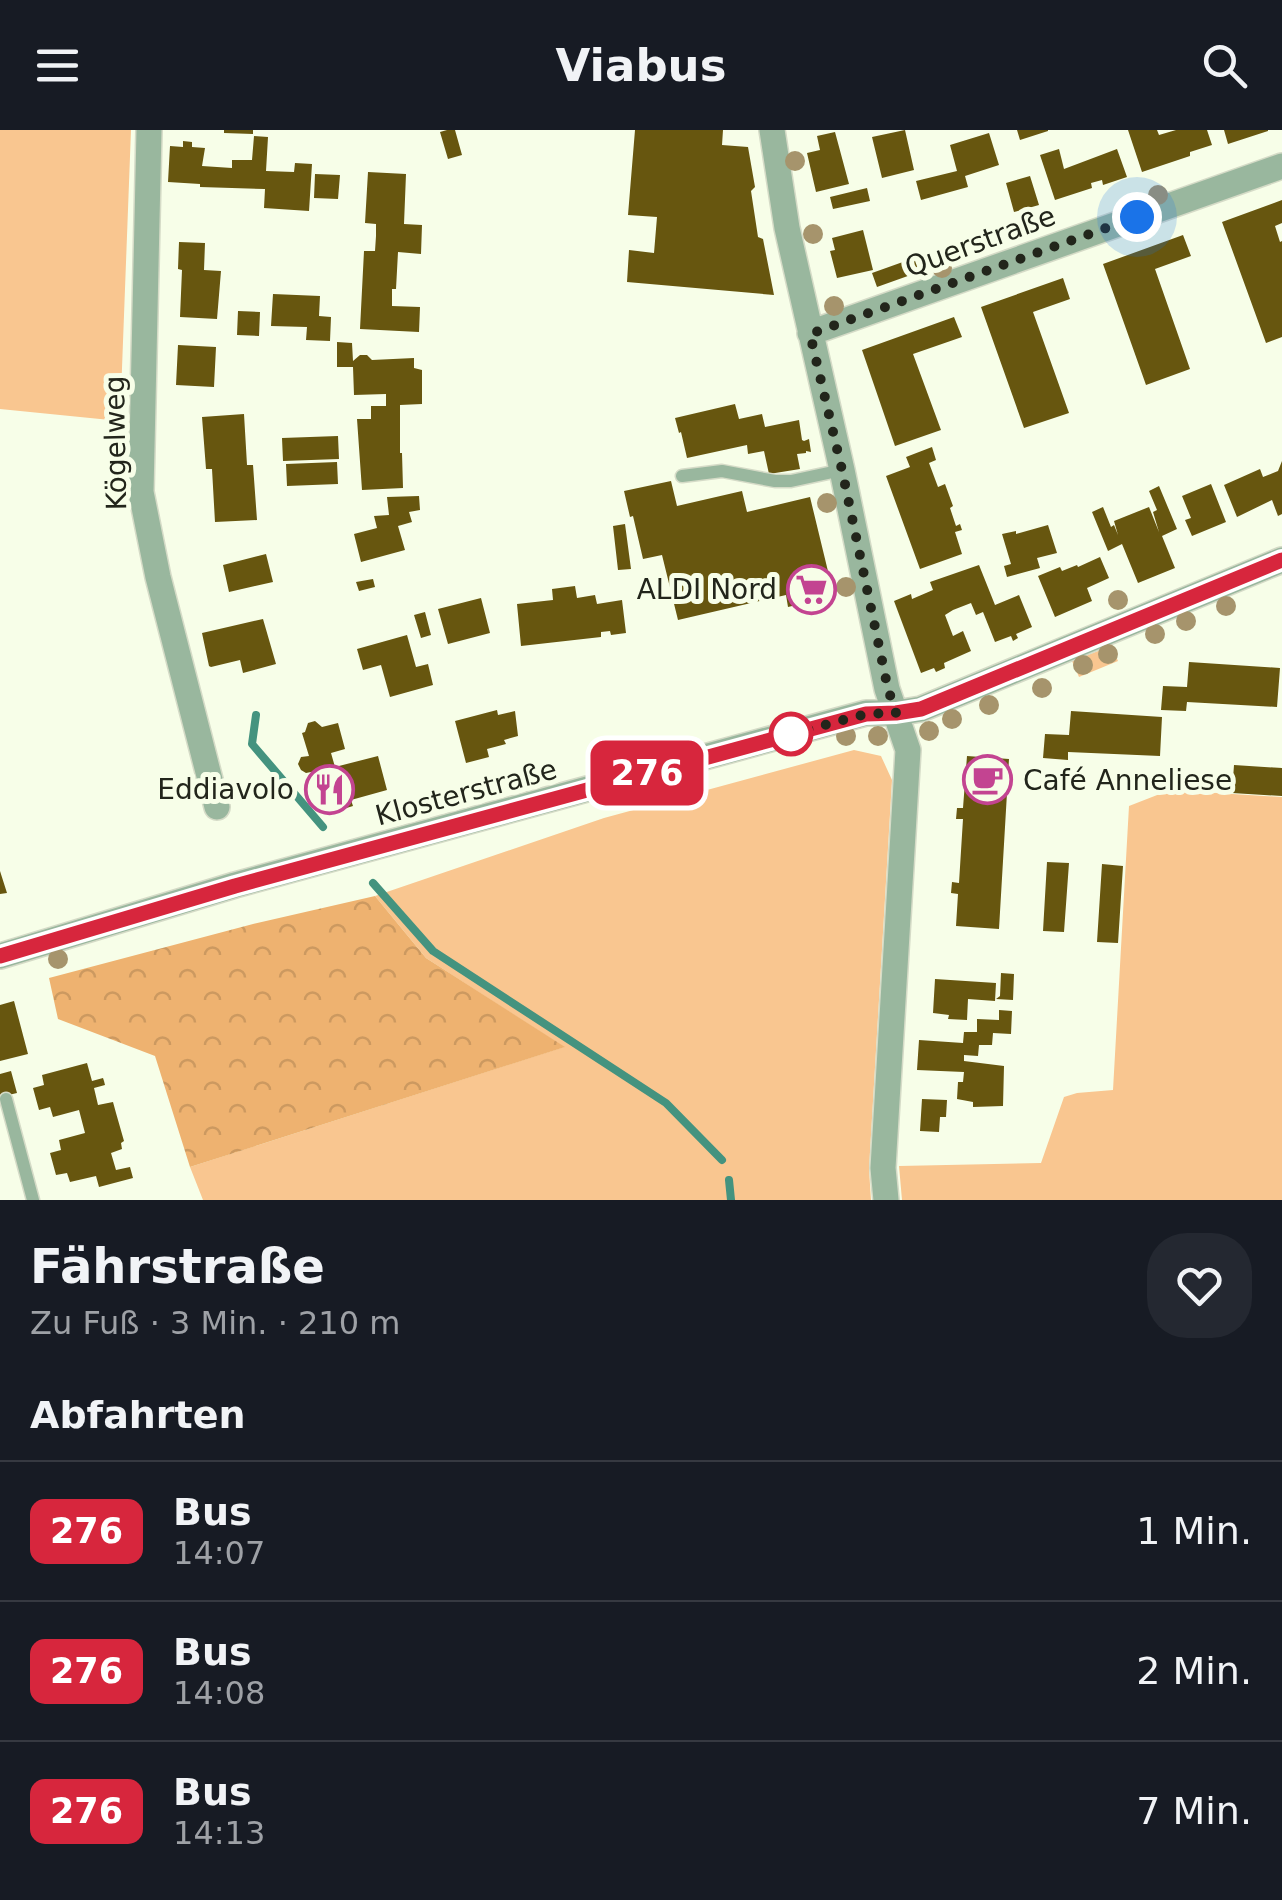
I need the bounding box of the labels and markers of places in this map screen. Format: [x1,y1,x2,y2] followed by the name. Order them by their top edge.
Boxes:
[786,563,838,615] supermarket icon: ALDI Nord
[637,573,777,606] place label: ALDI Nord
[770,713,812,755] unlabelled marker
[962,754,1014,806] cafe icon: Café Anneliese
[303,763,355,815] restaurant icon: Eddiavolo
[1023,764,1232,797] place label: Café Anneliese
[157,773,294,806] place label: Eddiavolo

